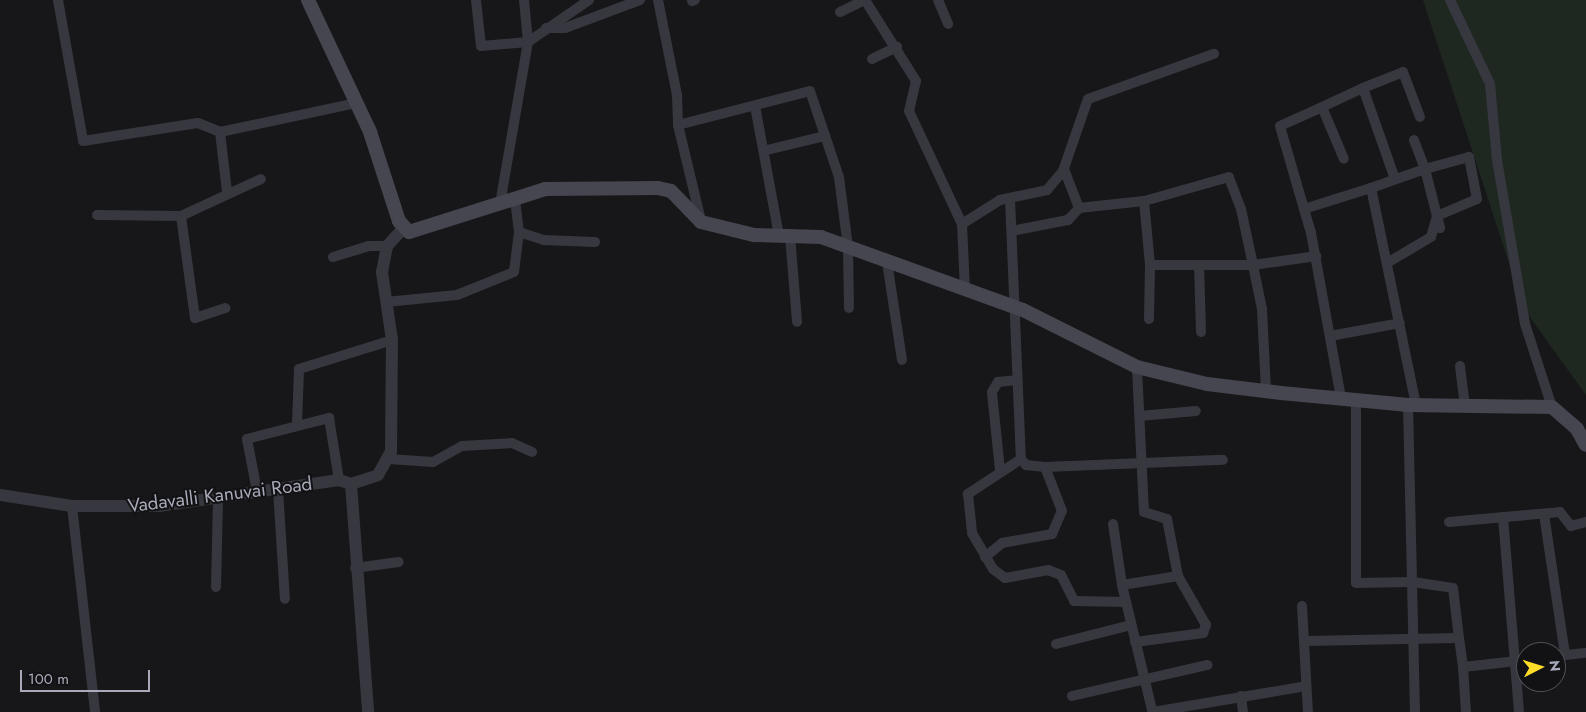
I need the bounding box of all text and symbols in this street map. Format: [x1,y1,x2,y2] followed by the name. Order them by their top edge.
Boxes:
[127,472,313,518] street label: Vadavalli Kanuvai Road
[1516,642,1566,692] north arrow
[1545,659,1565,672] text: N
[22,660,152,692] scale bar
[28,668,69,690] text: 100 m

